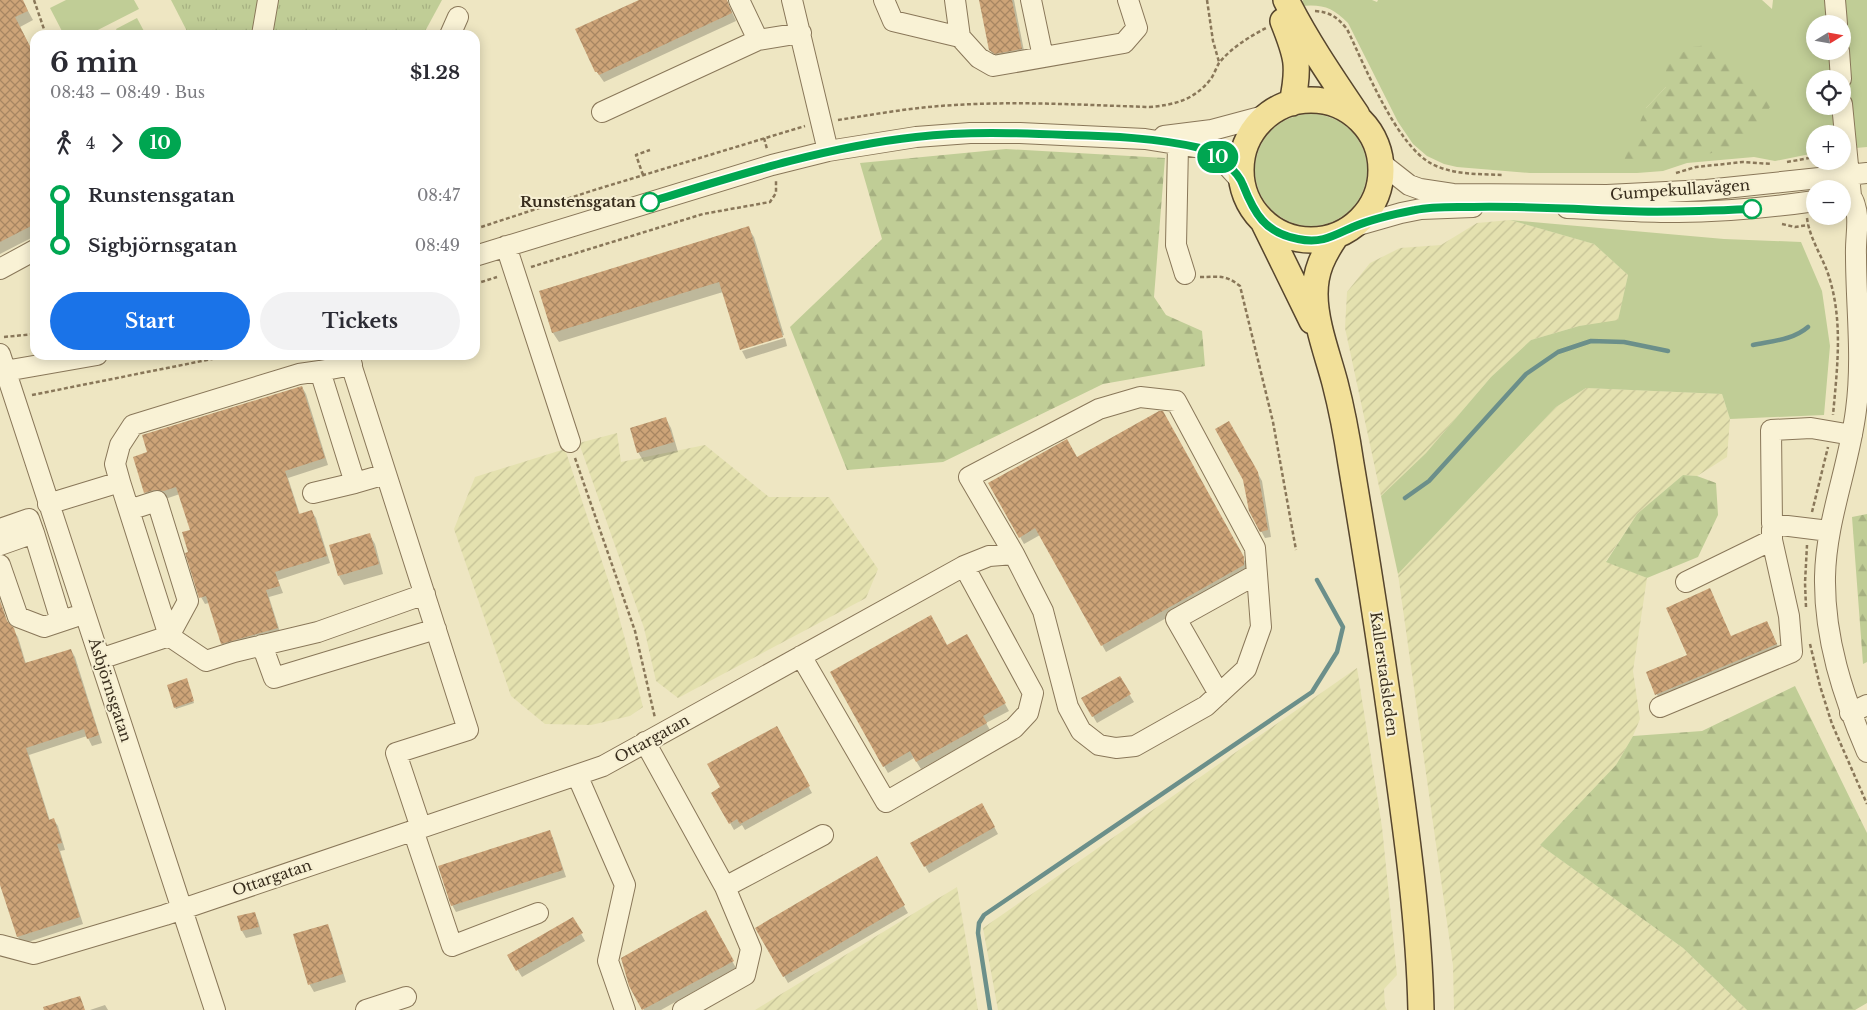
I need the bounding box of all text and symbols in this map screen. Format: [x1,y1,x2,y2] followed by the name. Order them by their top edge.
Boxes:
[1806,15,1851,60] north arrow
[1806,15,1851,225] map controls
[50,45,138,80] text: 6 min
[410,61,460,84] text: $1.28
[1806,70,1851,115] button: locate
[50,82,205,102] text: 08:43 – 08:49 · Bus
[1806,125,1851,170] button: +
[50,129,78,157] icon: walk
[103,129,131,157] icon: forward
[149,132,171,154] text: 10
[86,133,95,153] text: 4
[1196,141,1240,173] line badge: 10
[1207,146,1229,168] text: 10
[1609,175,1751,204] street label: Gumpekullavägen
[1806,180,1851,225] button: −
[88,184,235,207] text: Runstensgatan
[417,185,460,205] text: 08:47
[520,192,636,211] place label: Runstensgatan
[640,192,660,212] marker: Runstensgatan
[1742,199,1762,219] unlabelled marker
[88,234,237,257] text: Sigbjörnsgatan
[415,235,460,255] text: 08:49
[50,292,250,350] button: Start
[260,292,460,350] button: Tickets
[1366,610,1403,738] street label: Kallerstadsleden
[84,634,136,744] street label: Åsbjörnsgatan
[611,710,692,767] street label: Ottargatan
[230,855,314,900] street label: Ottargatan

